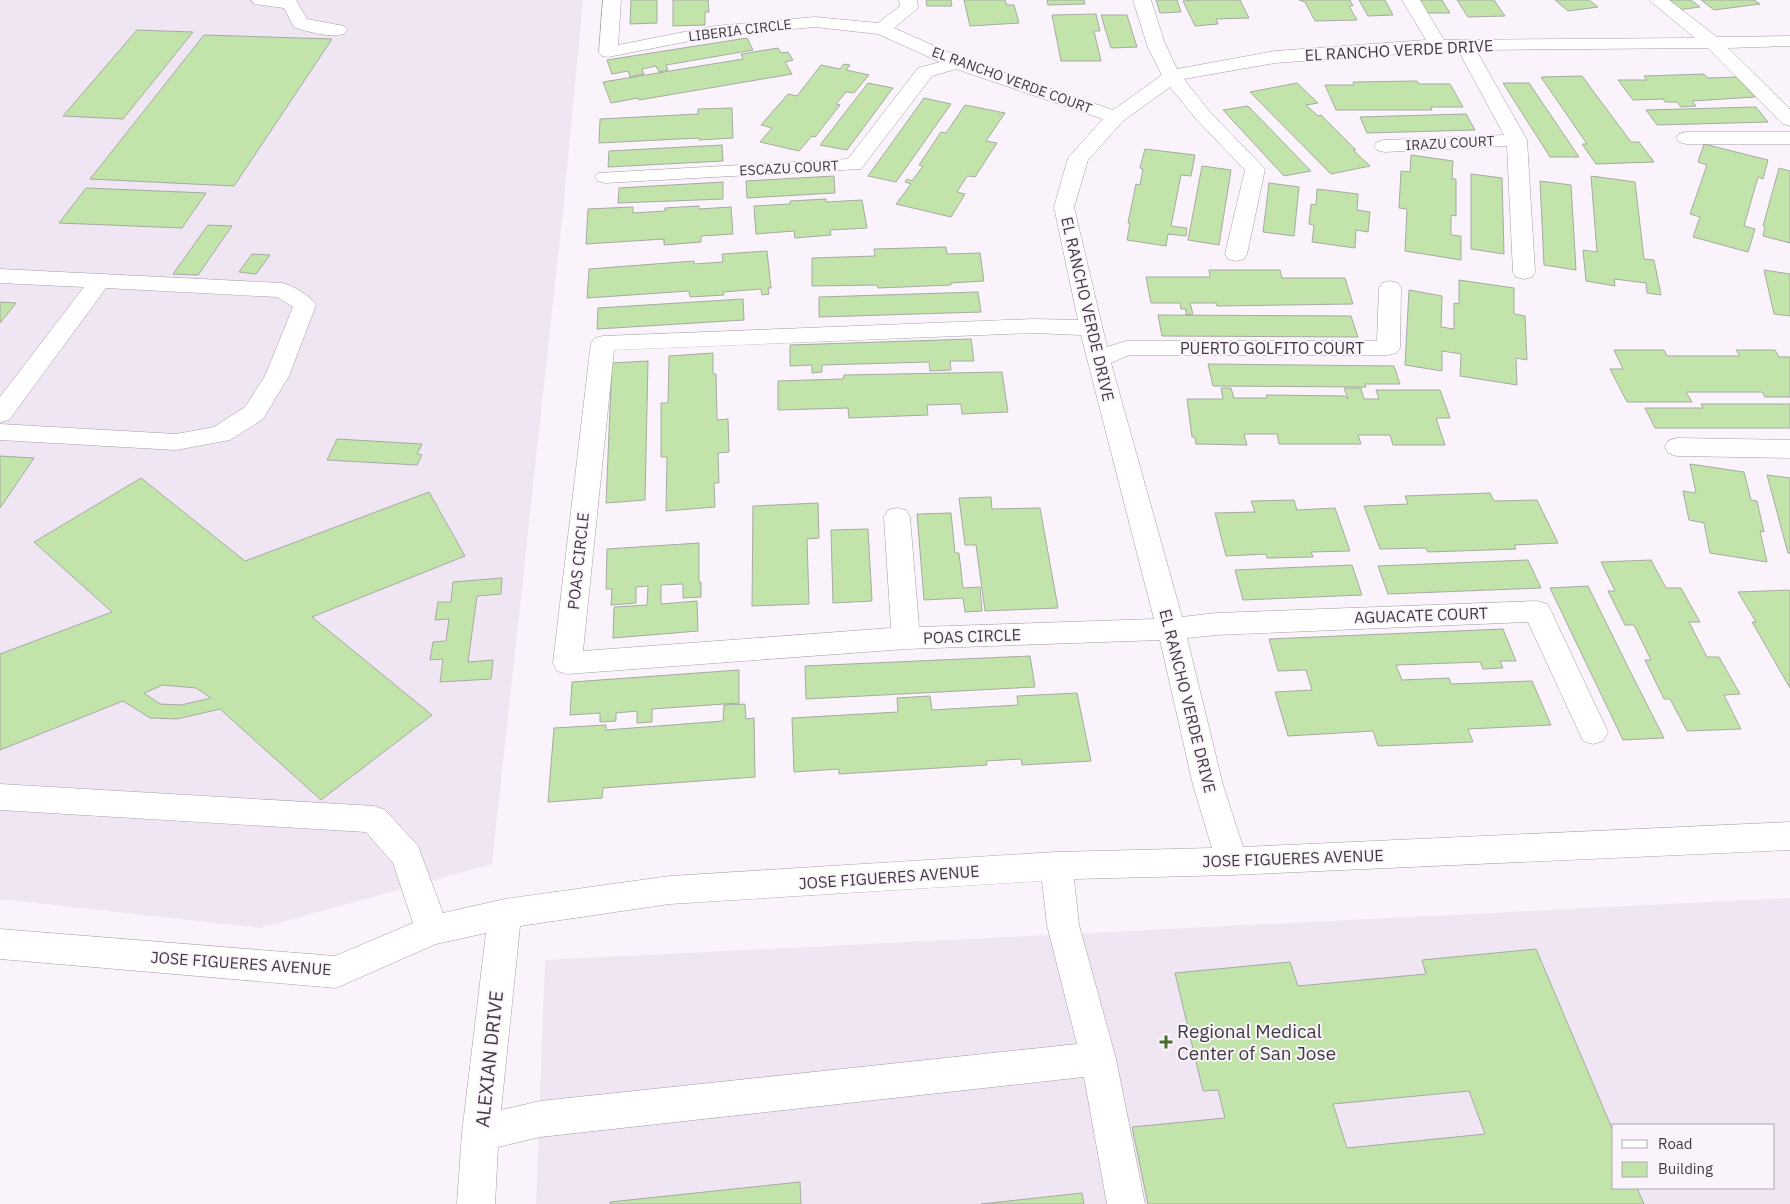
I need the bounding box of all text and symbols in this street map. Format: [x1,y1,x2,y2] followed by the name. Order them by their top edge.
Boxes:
[687,15,793,45] street label: LIBERIA CIRCLE
[1304,35,1494,65] street label: EL RANCHO VERDE DRIVE
[929,43,1095,117] street label: EL RANCHO VERDE COURT
[1405,132,1495,154] street label: IRAZU COURT
[739,156,839,180] street label: ESCAZU COURT
[1057,215,1119,403] street label: EL RANCHO VERDE DRIVE
[1180,338,1364,358] street label: PUERTO GOLFITO COURT
[563,511,593,611] street label: POAS CIRCLE
[1354,603,1488,627] street label: AGUACATE COURT
[1155,607,1221,795] street label: EL RANCHO VERDE DRIVE
[923,624,1021,648] street label: POAS CIRCLE
[1202,845,1384,871] street label: JOSE FIGUERES AVENUE
[798,861,980,893] street label: JOSE FIGUERES AVENUE
[150,947,332,979] street label: JOSE FIGUERES AVENUE
[470,989,508,1129] street label: ALEXIAN DRIVE
[1177,1019,1336,1065] place label: Regional Medical Center of San Jose
[1159,1035,1173,1049] marker: Regional Medical Center of San Jose
[1612,1124,1775,1189] legend
[1658,1134,1693,1153] text: Road
[1658,1159,1713,1178] text: Building

